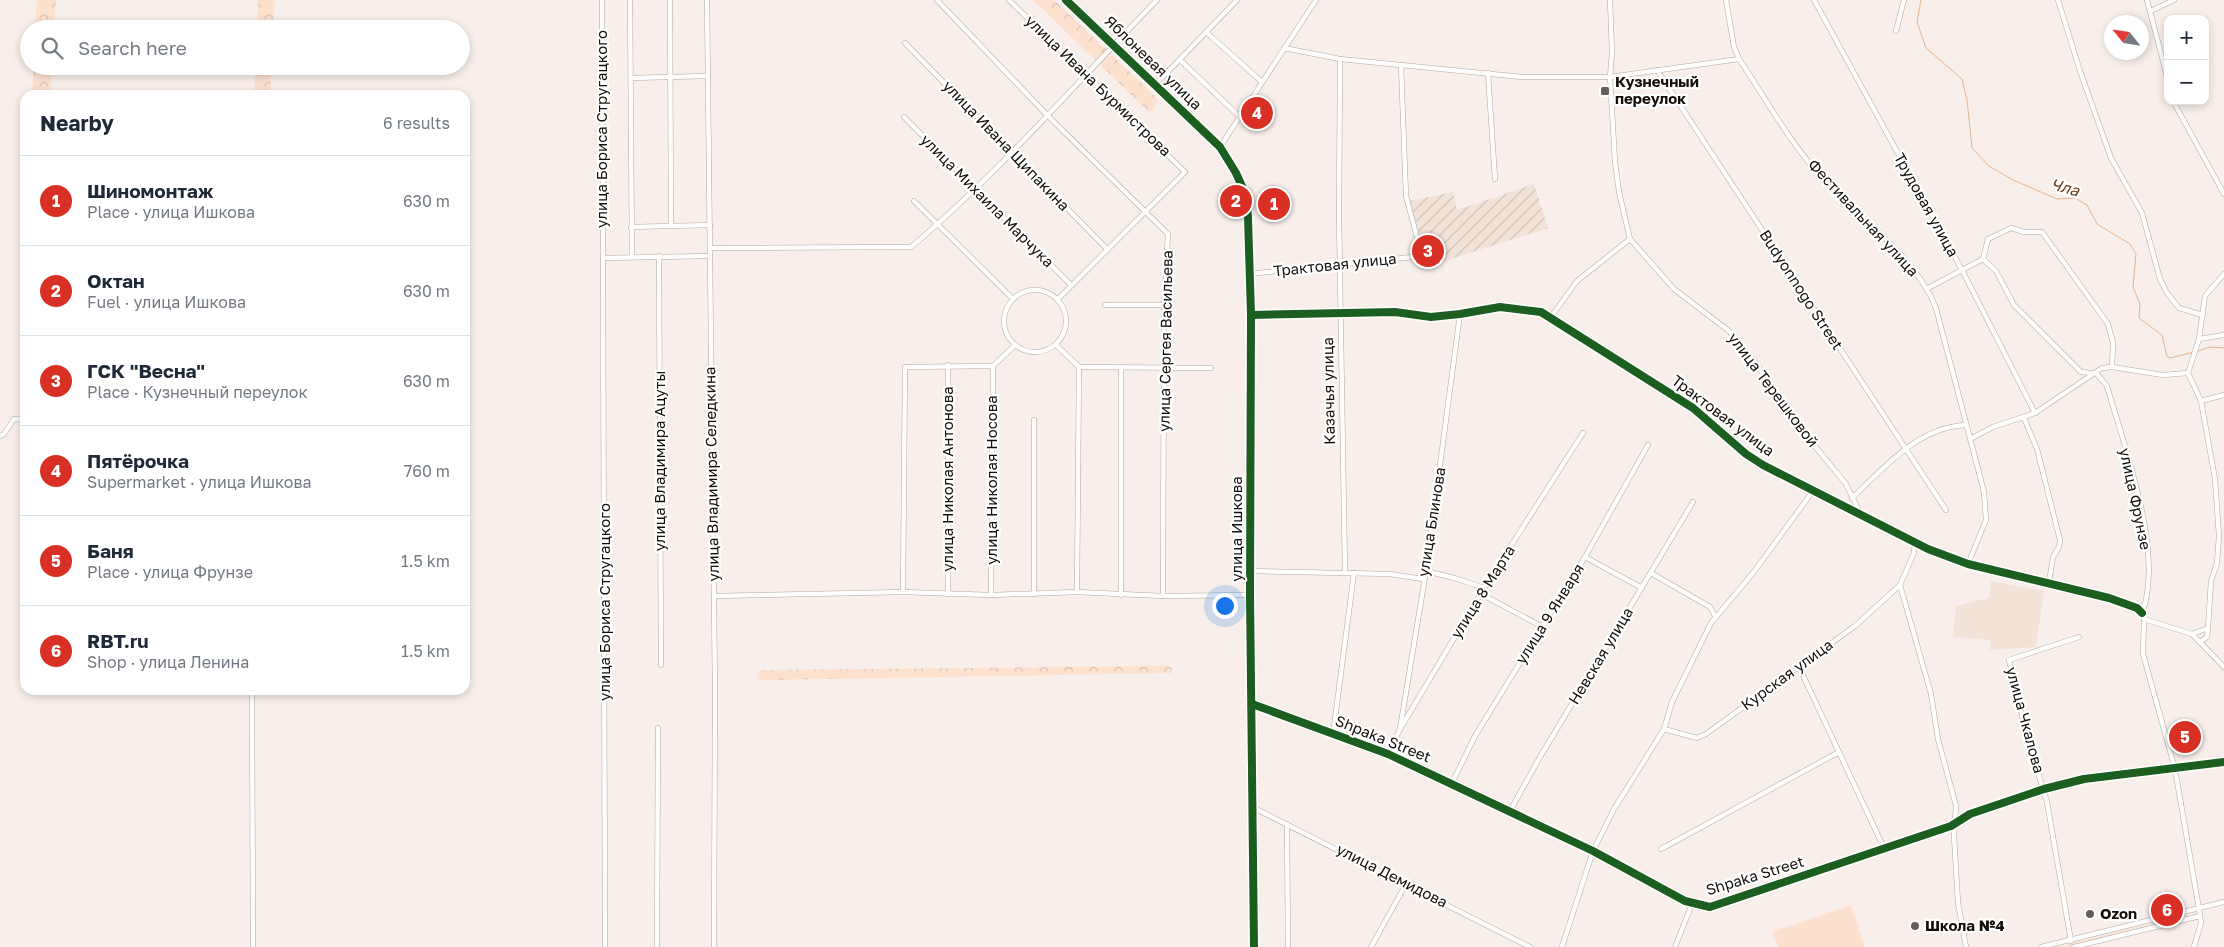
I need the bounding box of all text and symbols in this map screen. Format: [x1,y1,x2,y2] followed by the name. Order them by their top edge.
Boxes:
[1022,11,1175,160] street label: улица Ивана Бурмистрова
[1101,11,1206,113] street label: Яблоневая улица
[2104,15,2149,60] north arrow
[2164,15,2209,105] map controls
[2164,15,2209,60] button: +
[20,20,470,75] search box
[592,30,610,228] street label: улица Бориса Стругацкого
[38,34,66,62] icon: search
[78,36,187,59] text: Search here
[2164,60,2209,105] button: −
[1615,72,1699,107] place label: Кузнечный переулок
[940,76,1074,214] street label: улица Ивана Щипакина
[1599,85,1611,97] marker: Кузнечный переулок
[1241,94,1273,132] pin: 4
[40,110,114,136] text: Nearby
[383,113,450,133] text: 6 results
[917,130,1058,271] street label: улица Михаила Марчука
[1891,149,1963,260] street label: Трудовая улица
[1805,155,1923,280] street label: Фестивальная улица
[2048,174,2083,201] water label: Чла
[87,179,213,202] text: Шиномонтаж
[1220,182,1252,220] pin: 2
[1258,185,1290,223] pin: 1
[52,191,60,211] text: 1
[403,191,450,211] text: 630 m
[87,202,255,222] text: Place · улица Ишкова
[1756,226,1847,353] street label: Budyonnogo Street
[1412,232,1444,270] pin: 3
[1272,249,1397,279] street label: Трактовая улица
[1154,250,1176,432] street label: улица Сергея Васильева
[87,269,145,292] text: Октан
[51,281,61,301] text: 2
[403,281,450,301] text: 630 m
[87,292,246,312] text: Fuel · улица Ишкова
[1725,329,1823,450] street label: улица Терешковой
[1318,337,1338,445] street label: Казачья улица
[87,359,205,382] text: ГСК "Весна"
[700,366,722,582] street label: улица Владимира Селедкина
[51,371,61,391] text: 3
[403,371,450,391] text: 630 m
[650,371,668,551] street label: улица Владимира Ацуты
[1669,371,1778,460] street label: Трактовая улица
[87,382,308,402] text: Place · Кузнечный переулок
[938,386,956,572] street label: улица Николая Антонова
[982,395,1000,565] street label: улица Николая Носова
[2116,446,2156,552] street label: улица Фрунзе
[87,449,189,472] text: Пятёрочка
[51,461,61,481] text: 4
[404,461,450,481] text: 760 m
[1413,466,1449,578] street label: улица Блинова
[87,472,311,492] text: Supermarket · улица Ишкова
[1227,476,1245,582] street label: улица Ишкова
[595,503,613,701] street label: улица Бориса Стругацкого
[87,539,134,562] text: Баня
[1446,542,1518,641] street label: улица 8 Марта
[51,551,61,571] text: 5
[401,551,450,571] text: 1.5 km
[1511,560,1587,667] street label: улица 9 Января
[87,562,253,582] text: Place · улица Фрунзе
[1212,593,1238,619] your location
[1564,604,1636,707] street label: Невская улица
[87,629,149,652] text: RBT.ru
[1737,635,1836,713] street label: Курская улица
[51,641,61,661] text: 6
[401,641,450,661] text: 1.5 km
[87,652,249,672] text: Shop · улица Ленина
[2003,665,2049,775] street label: улица Чкалова
[1333,711,1434,765] street label: Shpaka Street
[2169,718,2201,756] pin: 5
[1334,839,1451,911] street label: улица Демидова
[1704,852,1806,898] street label: Shpaka Street
[2151,891,2183,929] pin: 6
[2100,904,2137,922] place label: Ozon
[2084,908,2096,920] marker: Ozon
[1925,916,2005,934] place label: Школа №4
[1909,920,1921,932] marker: Школа №4

